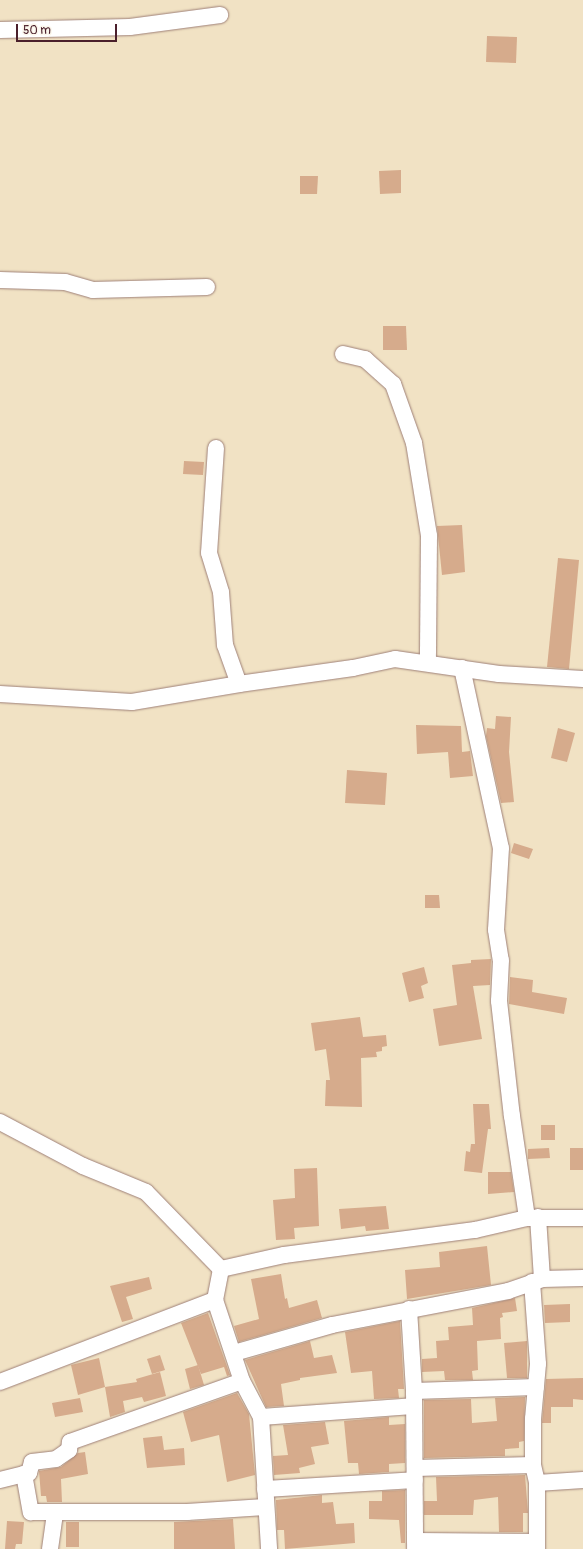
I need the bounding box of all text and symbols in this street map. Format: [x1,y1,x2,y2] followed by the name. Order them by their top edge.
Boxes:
[18,16,119,42] scale bar
[23,23,51,38] text: 50 m

